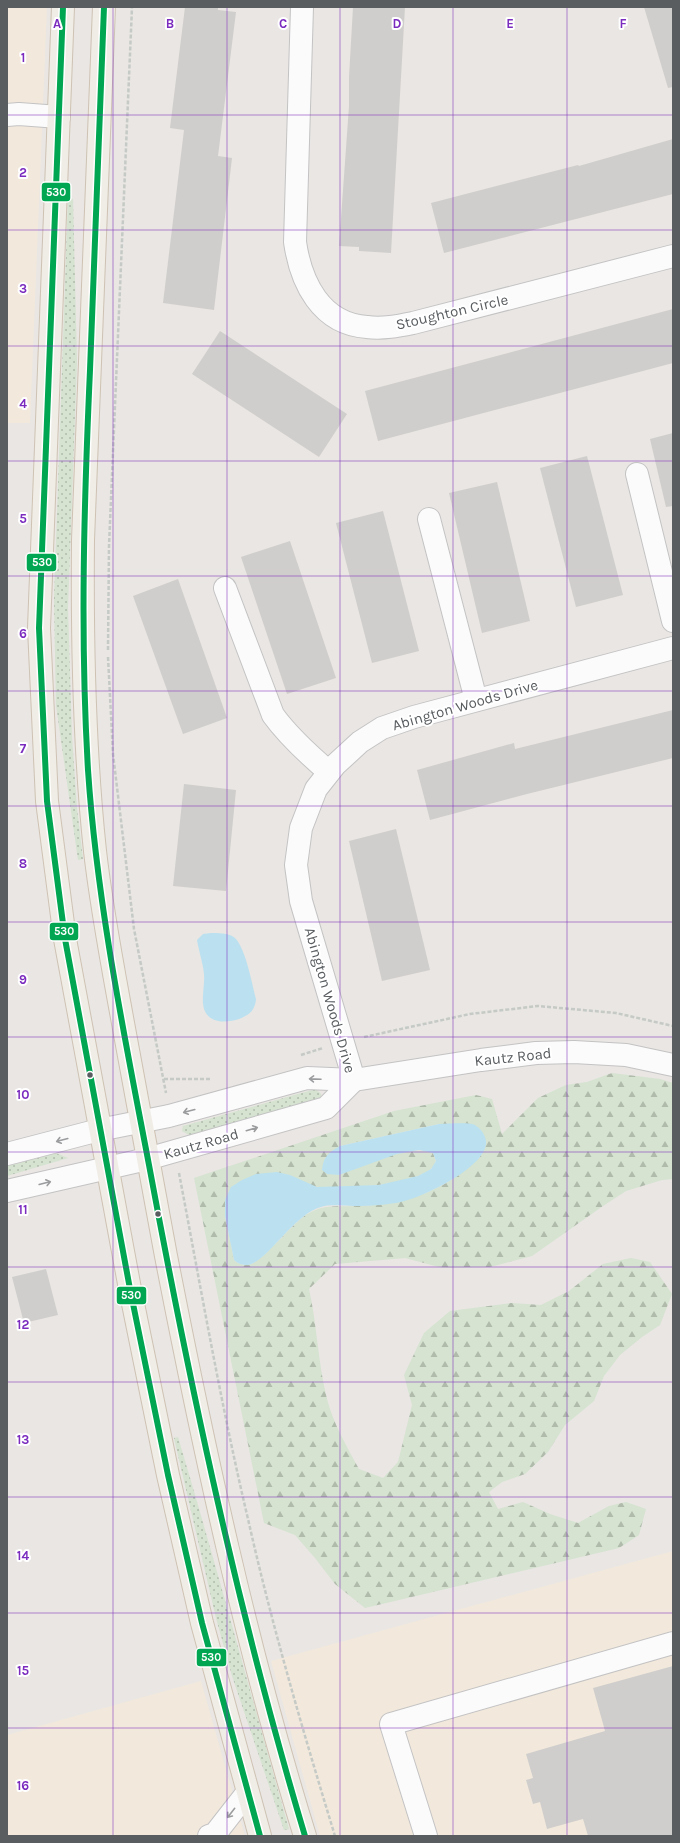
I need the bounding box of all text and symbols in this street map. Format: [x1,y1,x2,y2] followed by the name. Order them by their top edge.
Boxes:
[53,16,61,31] text: A
[166,16,174,31] text: B
[279,16,287,31] text: C
[393,16,402,31] text: D
[506,16,514,31] text: E
[619,16,627,31] text: F
[21,50,25,65] text: 1
[19,165,27,180] text: 2
[41,182,71,202] line badge: 530
[46,186,66,199] text: 530
[19,281,27,296] text: 3
[394,290,510,334] street label: Stoughton Circle
[19,396,27,411] text: 4
[19,511,27,526] text: 5
[26,553,57,572] line badge: 530
[32,556,52,569] text: 530
[19,626,27,641] text: 6
[390,676,540,734] street label: Abington Woods Drive
[20,741,27,756] text: 7
[19,856,27,871] text: 8
[49,922,79,941] line badge: 530
[54,925,74,938] text: 530
[301,925,359,1075] street label: Abington Woods Drive
[19,972,27,987] text: 9
[474,1044,552,1070] street label: Kautz Road
[85,1070,95,1080] unlabelled marker
[309,1075,322,1082] one-way arrow
[17,1087,29,1102] text: 10
[183,1108,196,1115] one-way arrow
[161,1125,241,1163] street label: Kautz Road
[245,1125,258,1132] one-way arrow
[56,1137,69,1144] one-way arrow
[38,1178,51,1186] one-way arrow
[18,1202,28,1217] text: 11
[153,1209,163,1219] unlabelled marker
[116,1286,147,1305] line badge: 530
[121,1289,141,1302] text: 530
[17,1317,29,1332] text: 12
[17,1432,29,1447] text: 13
[17,1548,29,1563] text: 14
[196,1648,227,1667] line badge: 530
[201,1651,221,1664] text: 530
[17,1663,30,1678] text: 15
[17,1778,29,1793] text: 16
[227,1808,235,1819] one-way arrow

